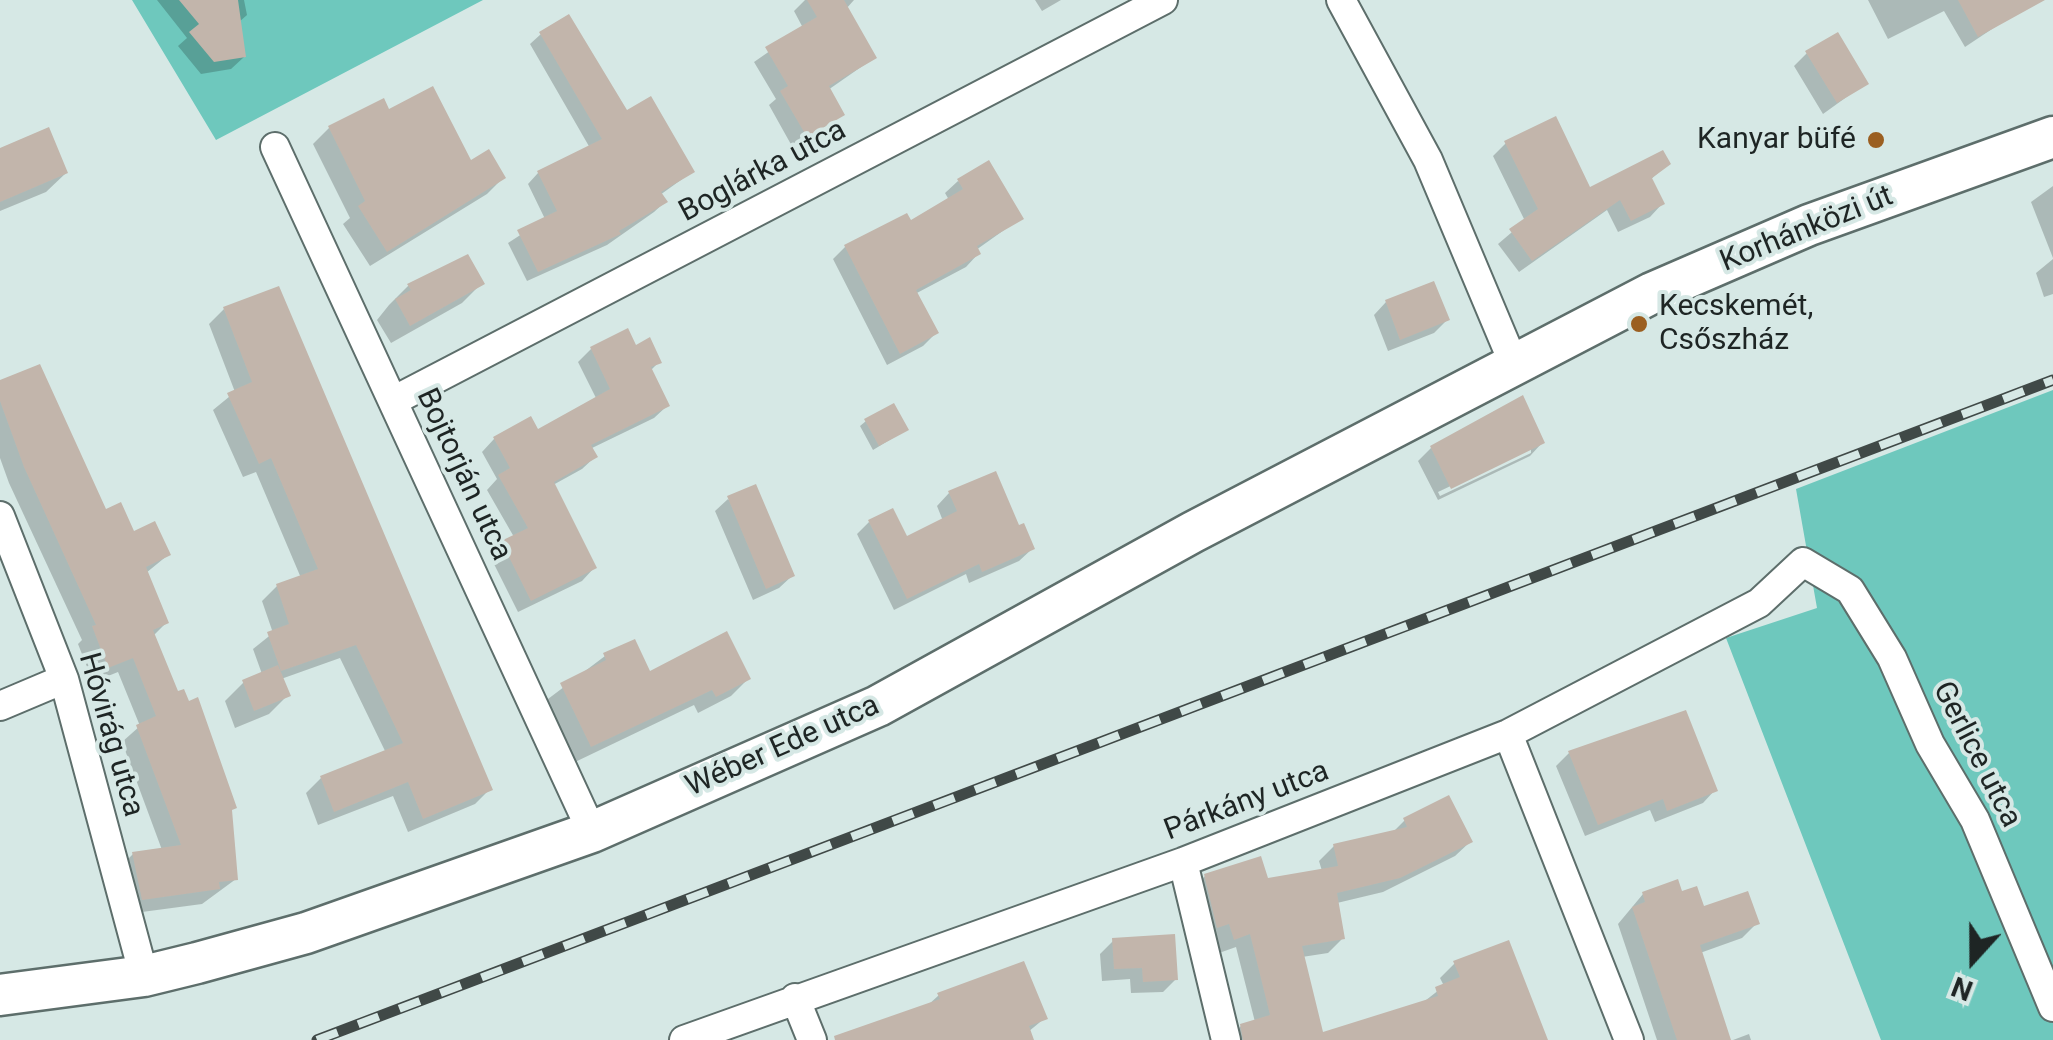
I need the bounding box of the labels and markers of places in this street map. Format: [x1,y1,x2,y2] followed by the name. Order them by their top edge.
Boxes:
[1697,122,1856,158] place label: Kanyar büfé
[1865,129,1887,151] marker: Kanyar büfé
[1659,289,1813,360] place label: Kecskemét, Csőszház
[1628,313,1650,335] marker: Kecskemét, Csőszház

